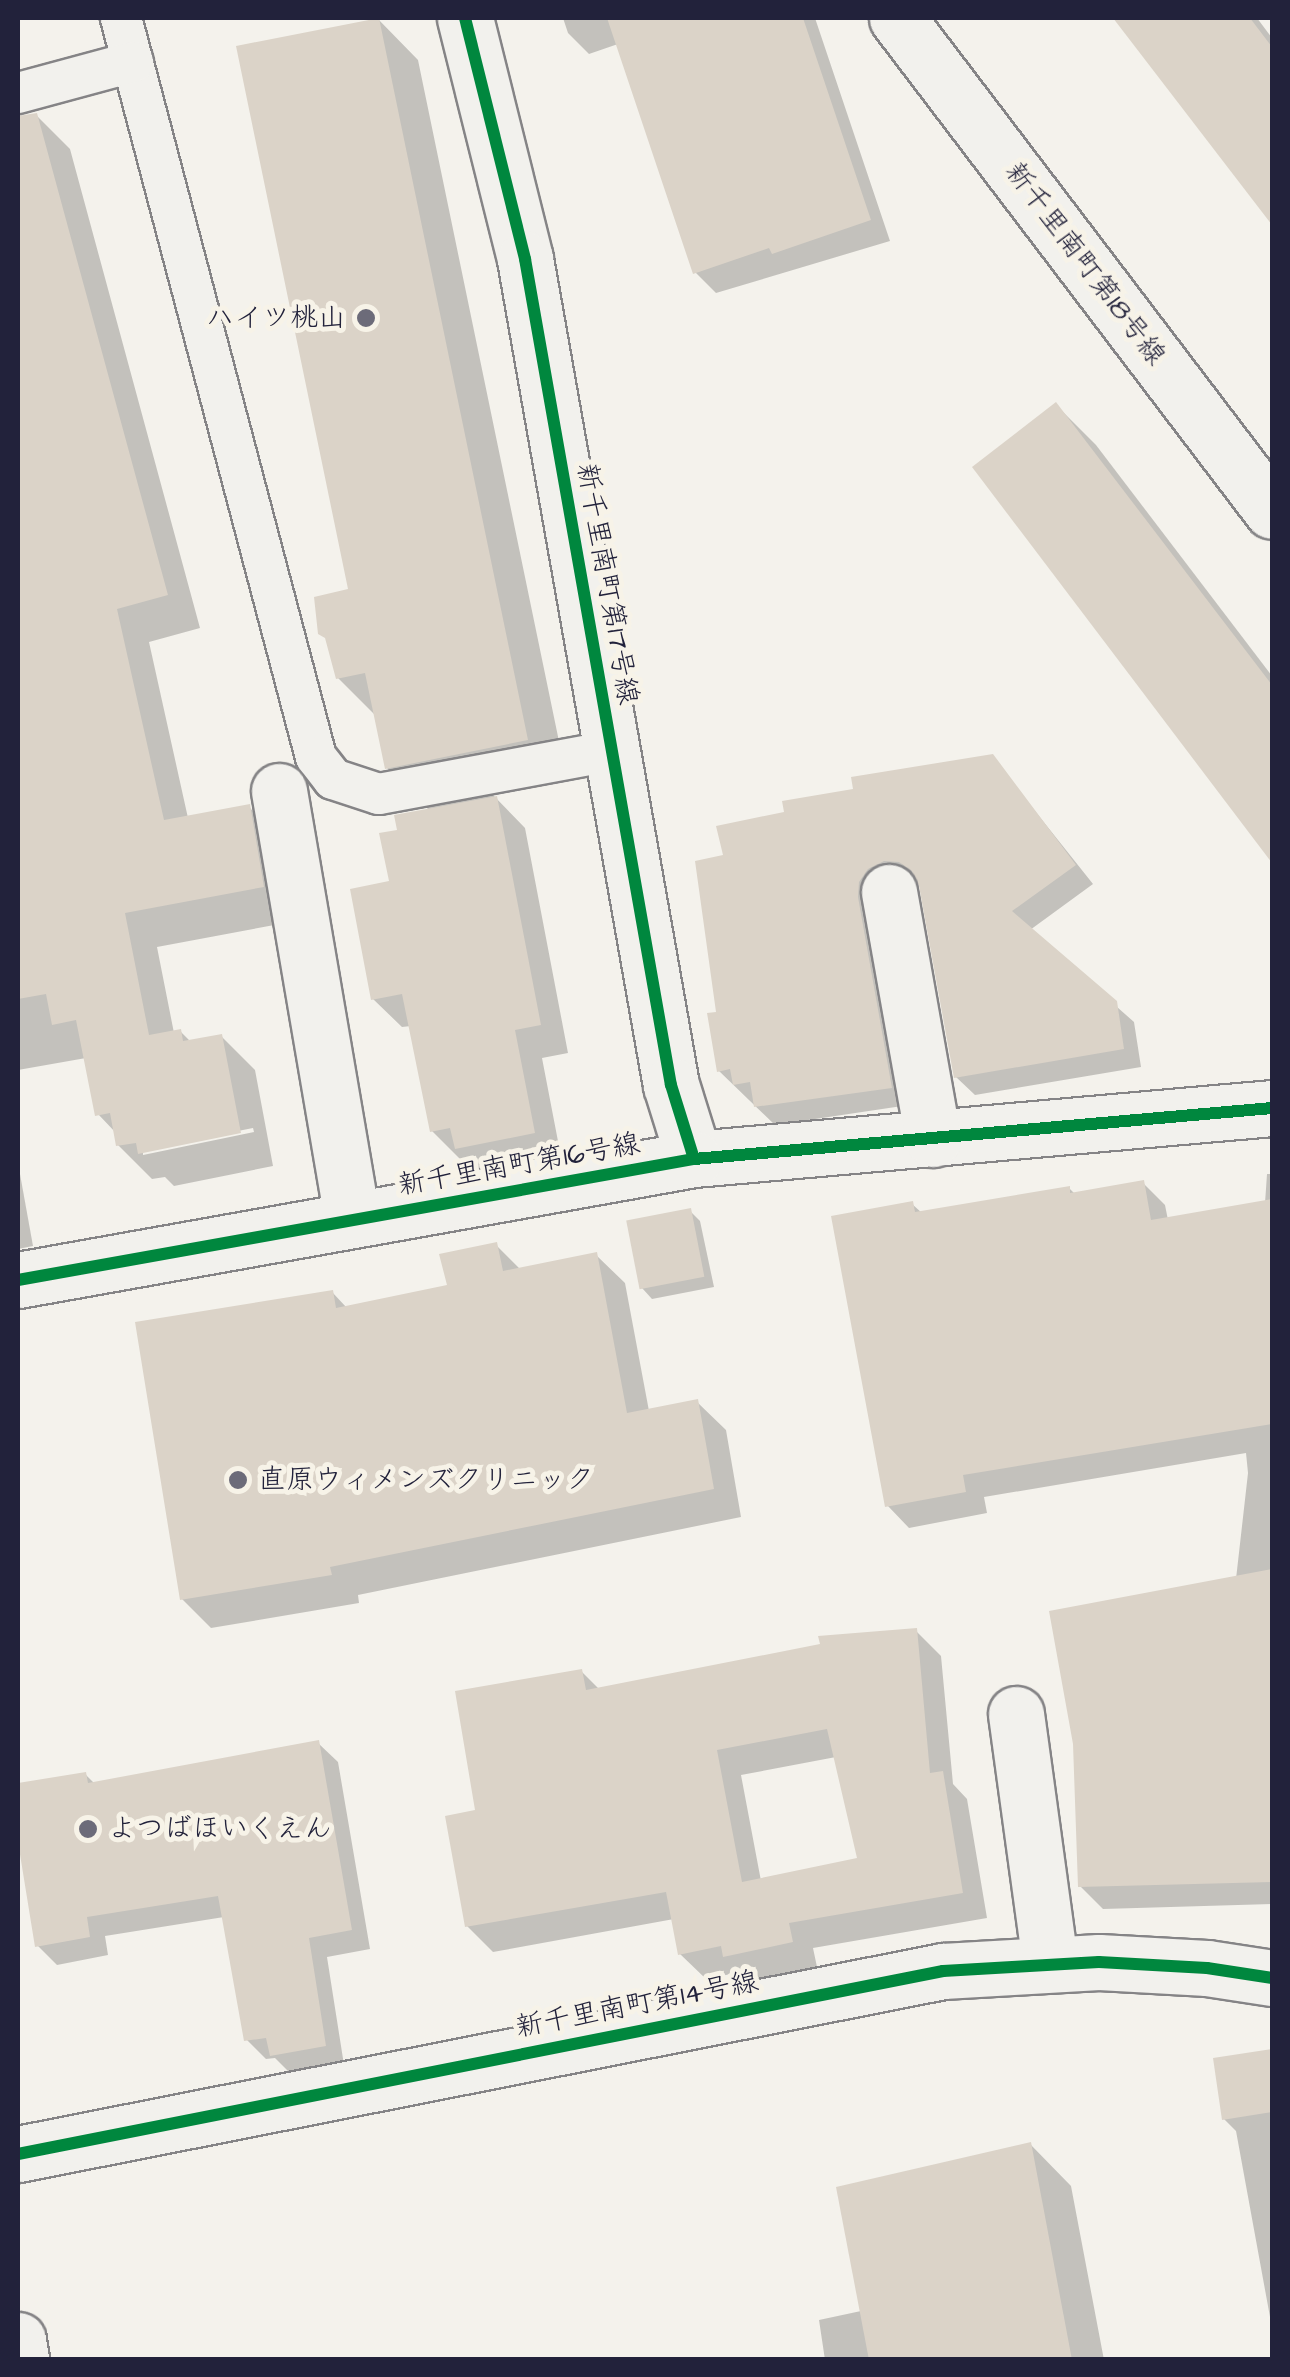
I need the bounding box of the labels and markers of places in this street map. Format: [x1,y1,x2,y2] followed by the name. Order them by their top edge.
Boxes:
[206,301,346,335] place label: ハイツ桃山
[355,307,377,329] marker: ハイツ桃山
[258,1463,594,1497] place label: 直原ウィメンズクリニック
[227,1469,249,1491] marker: 直原ウィメンズクリニック
[108,1812,332,1846] place label: よつばほいくえん
[77,1818,99,1840] marker: よつばほいくえん

